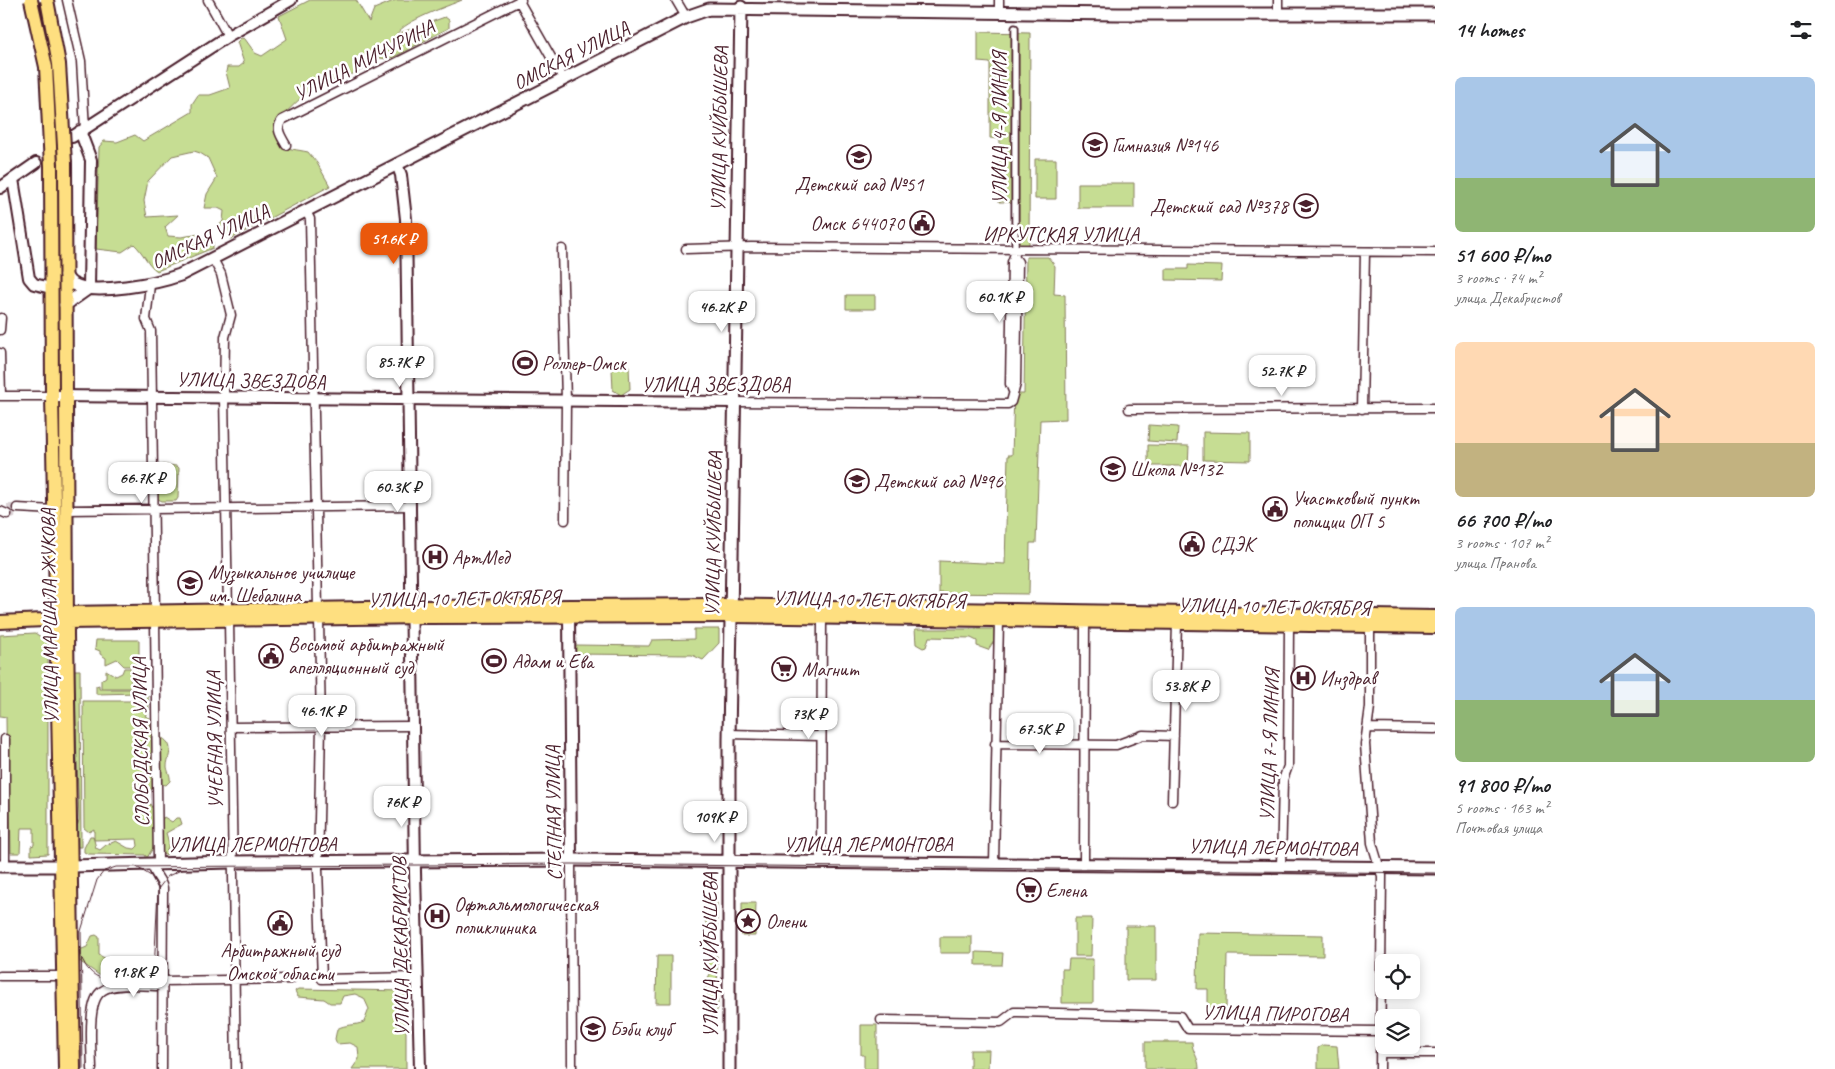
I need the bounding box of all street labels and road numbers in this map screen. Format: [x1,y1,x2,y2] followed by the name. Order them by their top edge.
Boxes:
[290,14,439,107] street label: УЛИЦА МИЧУРИНА
[509,15,634,95] street label: ОМСКАЯ УЛИЦА
[706,45,733,212] street label: УЛИЦА КУЙБЫШЕВА
[987,49,1012,204] street label: УЛИЦА 4-Я ЛИНИЯ
[147,198,274,275] street label: ОМСКАЯ УЛИЦА
[983,222,1140,247] street label: ИРКУТСКАЯ УЛИЦА
[176,367,327,394] street label: УЛИЦА ЗВЕЗДОВА
[641,372,792,397] street label: УЛИЦА ЗВЕЗДОВА
[700,450,727,617] street label: УЛИЦА КУЙБЫШЕВА
[35,507,64,724] street label: УЛИЦА МАРШАЛА ЖУКОВА
[368,584,563,613] street label: УЛИЦА 10 ЛЕТ ОКТЯБРЯ
[773,585,968,614] street label: УЛИЦА 10 ЛЕТ ОКТЯБРЯ
[1178,592,1373,621] street label: УЛИЦА 10 ЛЕТ ОКТЯБРЯ
[127,656,154,827] street label: СЛОБОДСКАЯ УЛИЦА
[1254,665,1285,822] street label: УЛИЦА 7-Я ЛИНИЯ
[201,670,228,809] street label: УЧЕБНАЯ УЛИЦА
[540,744,567,881] street label: СТЕПНАЯ УЛИЦА
[167,832,338,857] street label: УЛИЦА ЛЕРМОНТОВА
[783,832,954,857] street label: УЛИЦА ЛЕРМОНТОВА
[1188,834,1359,861] street label: УЛИЦА ЛЕРМОНТОВА
[386,855,415,1037] street label: УЛИЦА ДЕКАБРИСТОВ
[698,871,723,1038] street label: УЛИЦА КУЙБЫШЕВА
[1202,1000,1349,1027] street label: УЛИЦА ПИРОГОВА

